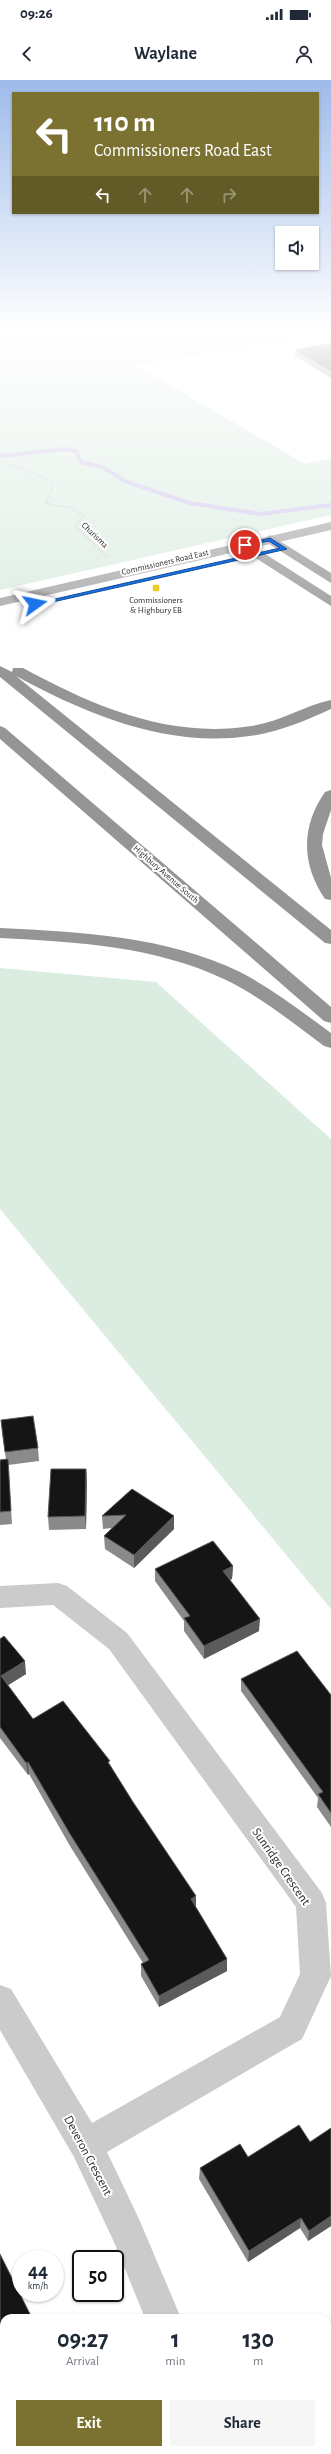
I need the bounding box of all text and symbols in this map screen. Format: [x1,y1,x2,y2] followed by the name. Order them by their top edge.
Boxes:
[20,6,53,21] text: 09:26
[16,43,38,65] icon: back
[293,43,315,65] icon: person
[134,45,197,63] text: Waylane
[28,108,80,160] icon: left
[94,109,156,137] text: 110 m
[94,142,272,160] text: Commissioners Road East
[92,184,114,206] icon: left
[134,184,156,206] icon: ahead
[176,184,198,206] icon: ahead
[218,184,240,206] icon: right
[275,226,319,270] map controls
[275,226,319,270] button: sound
[80,521,110,550] street label: Charisma
[228,528,262,562] pin
[234,534,256,556] icon: arrive
[121,548,210,577] street label: Commissioners Road East
[14,583,56,625] position arrow
[151,583,161,593] marker: Commissioners & Highbury EB
[129,596,183,615] place label: Commissioners & Highbury EB
[131,844,200,905] street label: Highbury Avenue South
[249,1826,312,1908] street label: Sunridge Crescent
[61,2114,114,2198] street label: Deveron Crescent
[72,2250,124,2302] speed limit sign: 50
[28,2261,48,2281] text: 44
[28,2281,48,2291] text: km/h
[57,2328,108,2352] text: 09:27
[171,2328,180,2352] text: 1
[242,2328,274,2352] text: 130
[66,2355,99,2368] text: Arrival
[165,2355,186,2368] text: min
[253,2355,263,2368] text: m
[16,2400,162,2446] button: Exit
[170,2400,315,2446] button: Share

